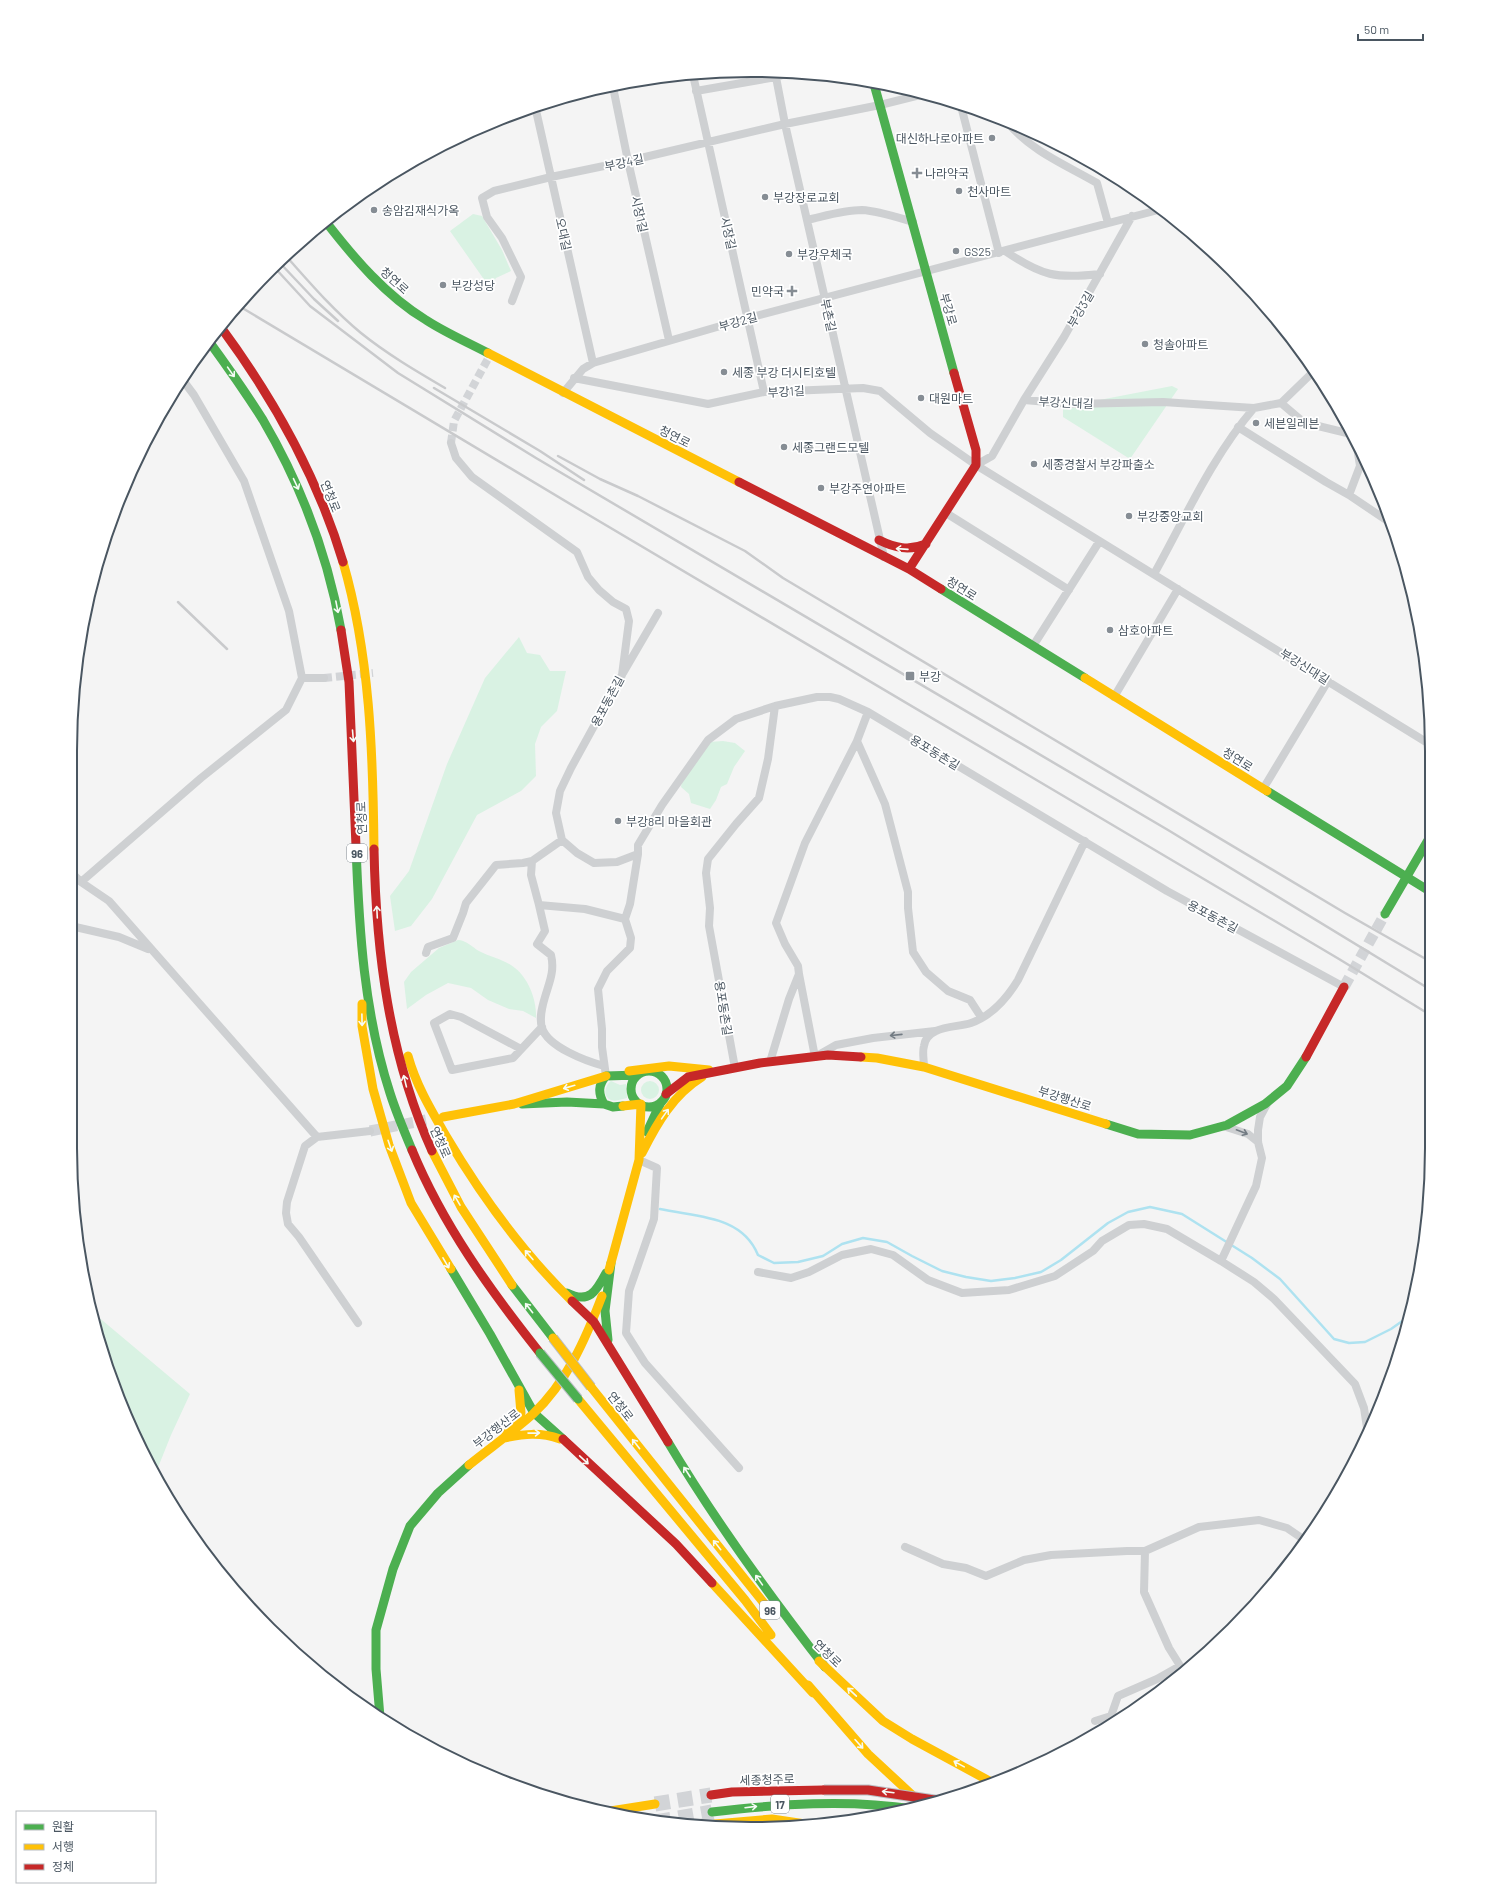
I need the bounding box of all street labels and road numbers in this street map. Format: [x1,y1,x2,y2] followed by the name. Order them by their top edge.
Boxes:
[603,151,645,173] street label: 부강4길
[629,194,651,234] street label: 시장1길
[718,215,740,251] street label: 시장길
[553,216,575,252] street label: 오대길
[378,264,412,296] street label: 청연로
[1064,288,1096,330] street label: 부강3길
[938,291,960,327] street label: 부강로
[819,297,839,333] street label: 부촌길
[717,309,759,333] street label: 부강2길
[767,383,805,399] street label: 부강1길
[1038,394,1094,410] street label: 부강신대길
[657,422,693,450] street label: 청연로
[318,478,344,514] street label: 연청로
[944,573,980,603] street label: 청연로
[1278,645,1332,687] street label: 부강신대길
[588,673,626,729] street label: 용포동촌길
[908,732,962,772] street label: 용포동촌길
[1220,744,1256,774] street label: 청연로
[353,801,369,835] street label: 연청로
[347,844,367,862] road number: 96
[1185,897,1241,935] street label: 용포동촌길
[713,980,735,1036] street label: 용포동촌길
[1037,1083,1093,1113] street label: 부강행산로
[428,1124,454,1160] street label: 연청로
[605,1389,637,1423] street label: 연청로
[470,1405,522,1451] street label: 부강행산로
[760,1601,780,1619] road number: 96
[811,1636,845,1670] street label: 연청로
[739,1771,795,1787] street label: 세종청주로
[771,1795,789,1813] road number: 17

